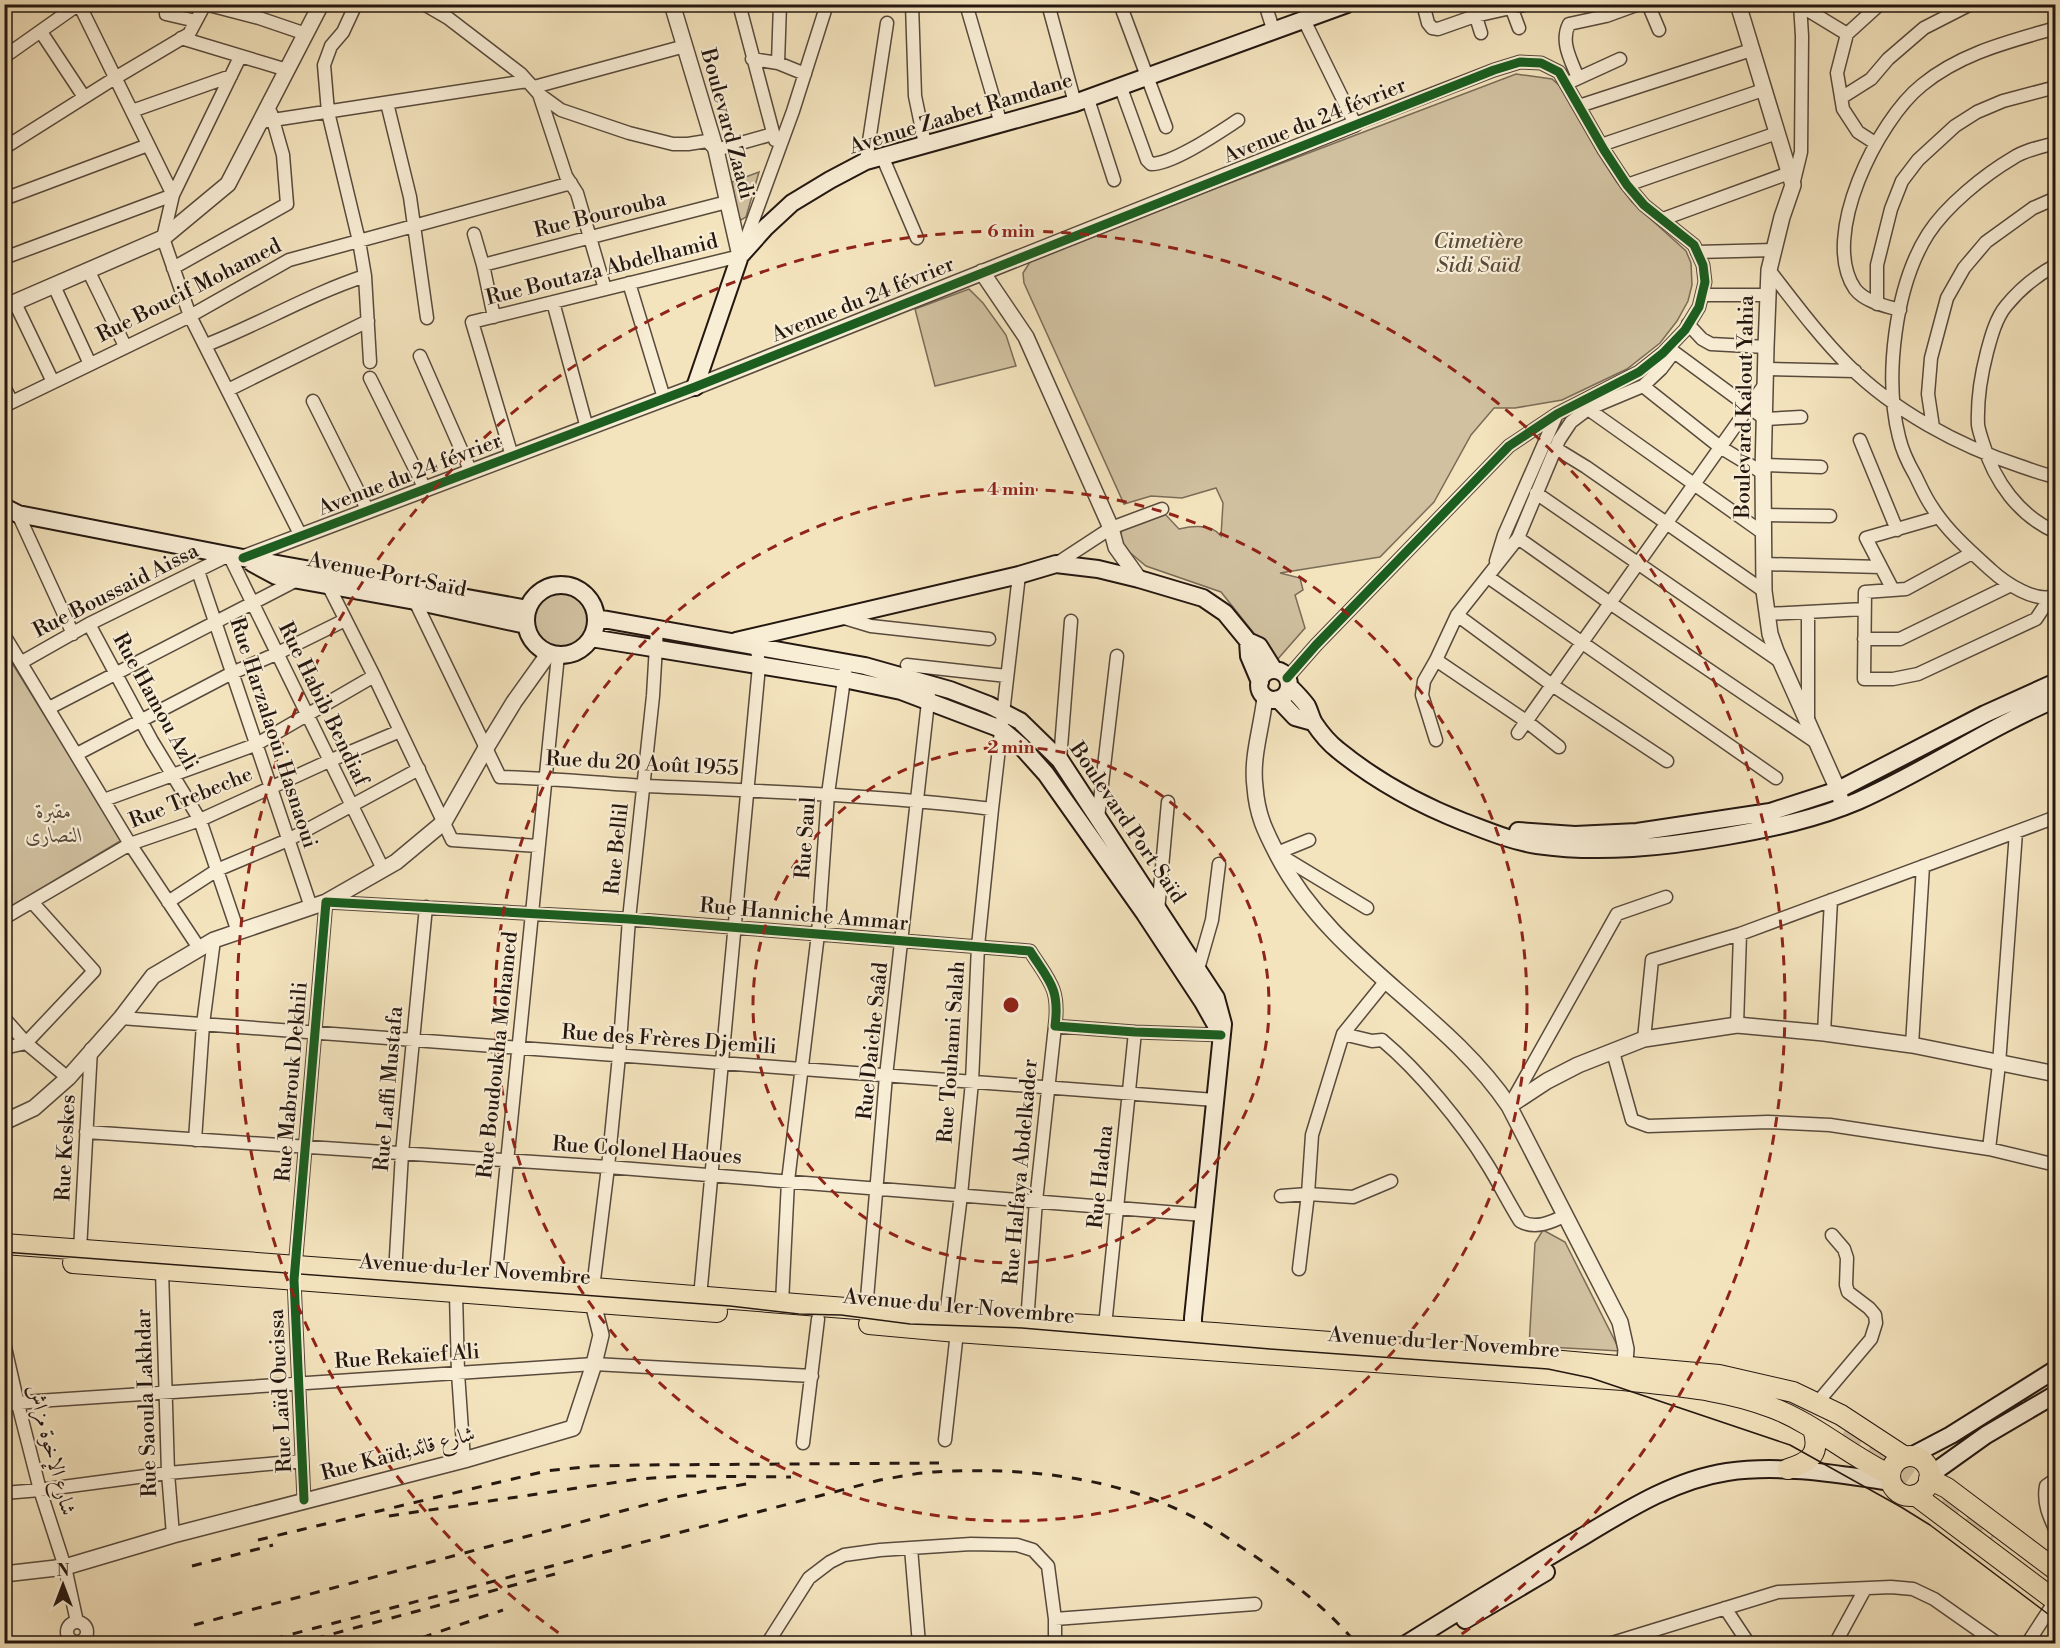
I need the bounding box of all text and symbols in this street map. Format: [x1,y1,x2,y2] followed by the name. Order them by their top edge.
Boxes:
[694,45,760,202] street label: Boulevard Zaadi
[845,68,1076,161] street label: Avenue Zaabet Ramdane
[1219,72,1410,170] street label: Avenue du 24 février
[531,186,669,244] street label: Rue Bourouba
[987,220,1035,243] text: 6 min
[483,229,721,311] street label: Rue Boutaza Abdelhamid
[1433,229,1523,279] park label: Cimetière Sidi Saïd
[92,233,286,349] street label: Rue Boucif Mohamed
[767,251,958,349] street label: Avenue du 24 février
[1730,295,1760,520] street label: Boulevard Kalout Yahia
[313,428,506,522] street label: Avenue du 24 février
[987,478,1035,501] text: 4 min
[29,538,204,644] street label: Rue Boussaid Aissa
[304,547,469,603] street label: Avenue Port Saïd
[223,614,323,852] street label: Rue Harzalaoui Hasnaoui
[272,618,375,791] street label: Rue Habib Bendiaf
[107,629,203,775] street label: Rue Hamou Azli
[987,736,1035,759] text: 2 min
[1063,736,1191,909] street label: Boulevard Port Saïd
[545,746,739,782] street label: Rue du 20 Août 1955
[125,761,257,835] street label: Rue Trebeche
[790,796,822,880] street label: Rue Saul
[25,799,83,849] park label: مقبرة النصارى
[599,802,635,896] street label: Rue Bellil
[698,893,910,937] street label: Rue Hanniche Ammar
[472,930,524,1180] street label: Rue Boudoukha Mohamed
[933,959,971,1144] street label: Rue Touhami Salah
[852,961,894,1121] street label: Rue Daiche Saâd
[270,981,314,1183] street label: Rue Mabrouk Dekhili
[1001,995,1021,1015] centre of rings
[369,1005,409,1173] street label: Rue Laffi Mustafa
[560,1020,778,1061] street label: Rue des Frères Djemili
[998,1058,1044,1286] street label: Rue Halfaya Abdelkader
[50,1094,82,1202] street label: Rue Keskes
[1083,1124,1119,1230] street label: Rue Hadna
[551,1131,743,1171] street label: Rue Colonel Haoues
[357,1249,592,1291] street label: Avenue du 1er Novembre
[841,1284,1076,1330] street label: Avenue du 1er Novembre
[131,1308,163,1498] street label: Rue Saoula Lakhdar
[264,1308,298,1474] street label: Rue Laïd Oucissa
[1326,1322,1561,1364] street label: Avenue du 1er Novembre
[333,1339,481,1375] street label: Rue Rekaïef Ali
[17,1382,81,1519] street label: شارع الإخوة مزاش
[318,1421,479,1491] street label: Rue Kaïd;شارع قائد
[33,1555,93,1615] north arrow
[57,1561,70,1581] text: N

